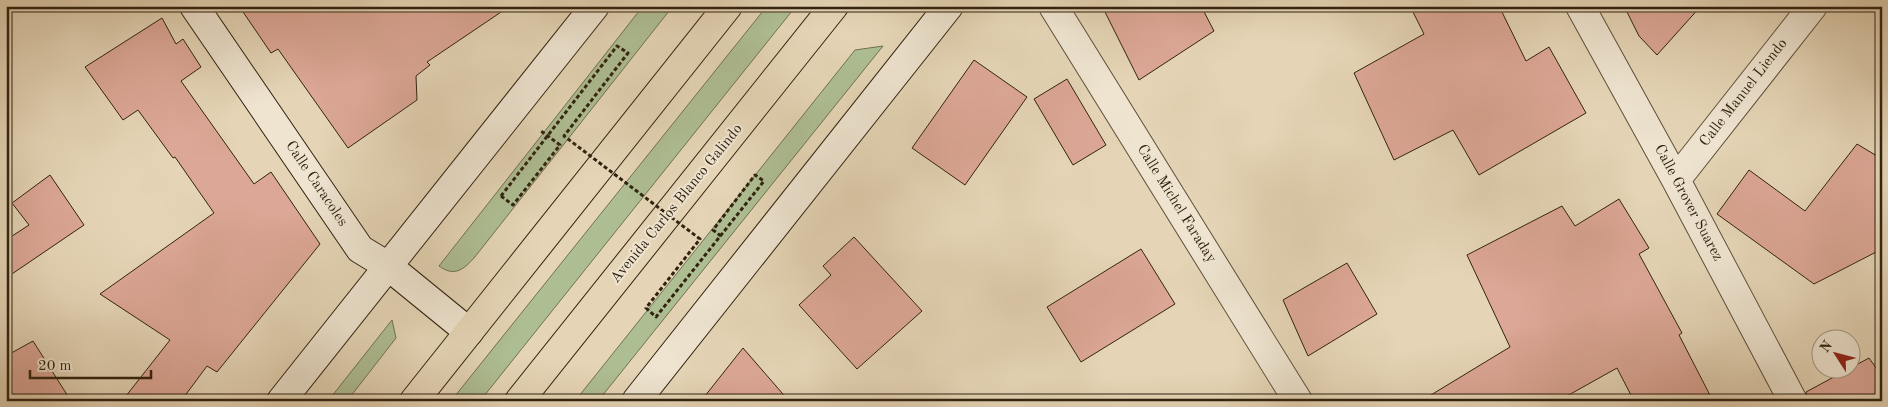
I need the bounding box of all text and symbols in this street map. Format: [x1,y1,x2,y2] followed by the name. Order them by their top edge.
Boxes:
[1697,36,1791,150] street label: Calle Manuel Liendo
[608,122,746,286] street label: Avenida Carlos Blanco Galindo
[282,139,350,229] street label: Calle Caracoles
[1134,142,1218,266] street label: Calle Michel Faraday
[1651,142,1725,264] street label: Calle Grover Suarez
[1810,330,1860,380] north arrow
[1817,338,1835,355] text: N
[30,347,151,379] scale bar
[38,359,72,374] text: 20 m

